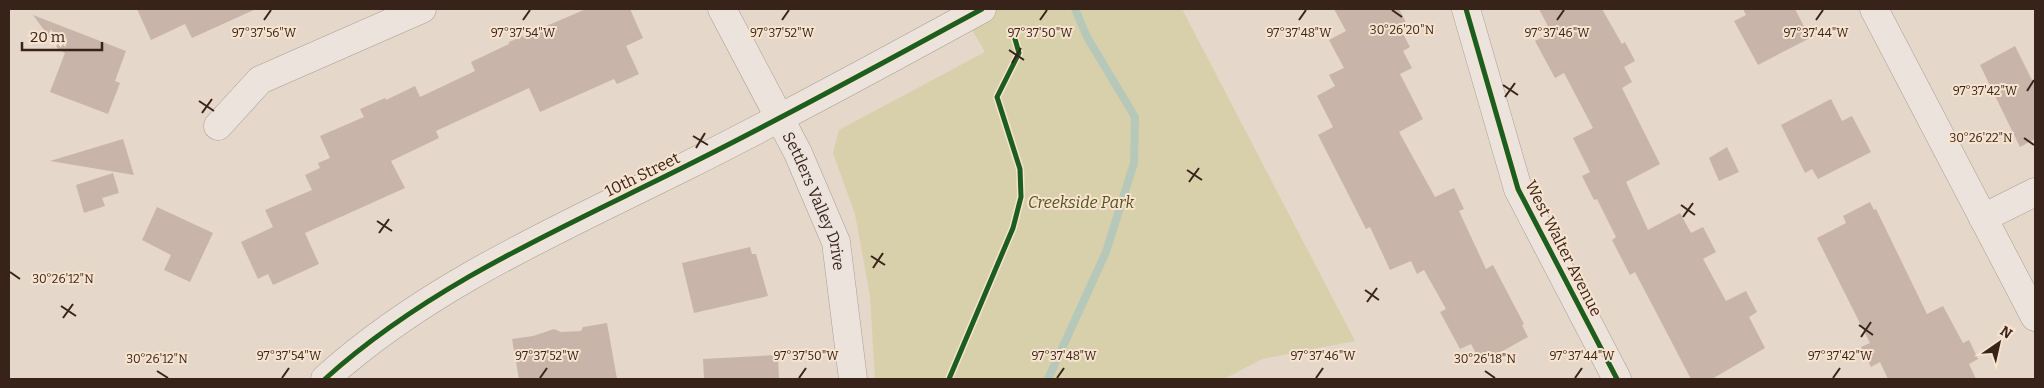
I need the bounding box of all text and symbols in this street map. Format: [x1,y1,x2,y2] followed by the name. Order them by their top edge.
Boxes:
[22,20,102,52] scale bar
[1370,23,1435,37] text: 30°26'20"N
[232,26,297,40] text: 97°37'56"W
[491,26,556,40] text: 97°37'54"W
[750,26,815,40] text: 97°37'52"W
[1007,26,1073,40] text: 97°37'50"W
[1266,26,1332,40] text: 97°37'48"W
[1524,26,1590,40] text: 97°37'46"W
[1783,26,1849,40] text: 97°37'44"W
[30,28,66,46] text: 20 m
[1953,84,2018,98] text: 97°37'42"W
[779,129,848,271] street label: Settlers Valley Drive
[1949,131,2013,145] text: 30°26'22"N
[602,148,683,201] street label: 10th Street
[1521,177,1606,319] street label: West Walter Avenue
[1028,193,1134,212] park label: Creekside Park
[32,272,94,286] text: 30°26'12"N
[1974,318,2024,368] north arrow
[1997,323,2015,343] text: N
[257,349,322,363] text: 97°37'54"W
[515,349,580,363] text: 97°37'52"W
[773,349,839,363] text: 97°37'50"W
[1031,349,1097,363] text: 97°37'48"W
[1290,349,1356,363] text: 97°37'46"W
[1549,349,1615,363] text: 97°37'44"W
[1808,349,1873,363] text: 97°37'42"W
[126,352,188,366] text: 30°26'12"N
[1454,352,1516,366] text: 30°26'18"N

